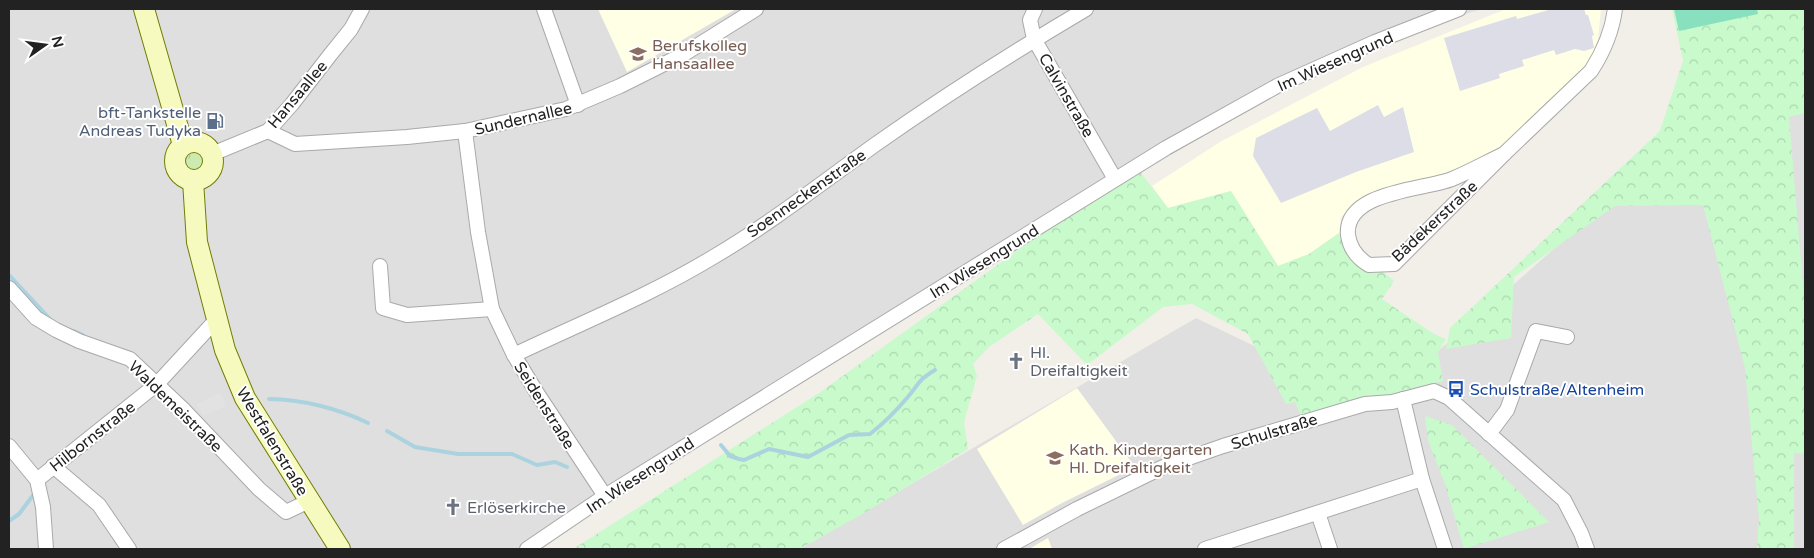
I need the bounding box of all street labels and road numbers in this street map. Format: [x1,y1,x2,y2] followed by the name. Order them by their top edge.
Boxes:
[1274,27,1396,96] street label: Im Wiesengrund
[1034,50,1098,141] street label: Calvinstraße
[264,57,332,133] street label: Hansaallee
[473,98,574,140] street label: Sundernallee
[743,145,870,242] street label: Soenneckenstraße
[1387,177,1482,267] street label: Bädekerstraße
[926,220,1043,303] street label: Im Wiesengrund
[124,357,227,457] street label: Waldemeistraße
[509,358,579,453] street label: Seidenstraße
[232,383,313,500] street label: Westfalenstraße
[46,397,139,476] street label: Hilbornstraße
[1229,409,1320,455] street label: Schulstraße
[583,434,698,518] street label: Im Wiesengrund

